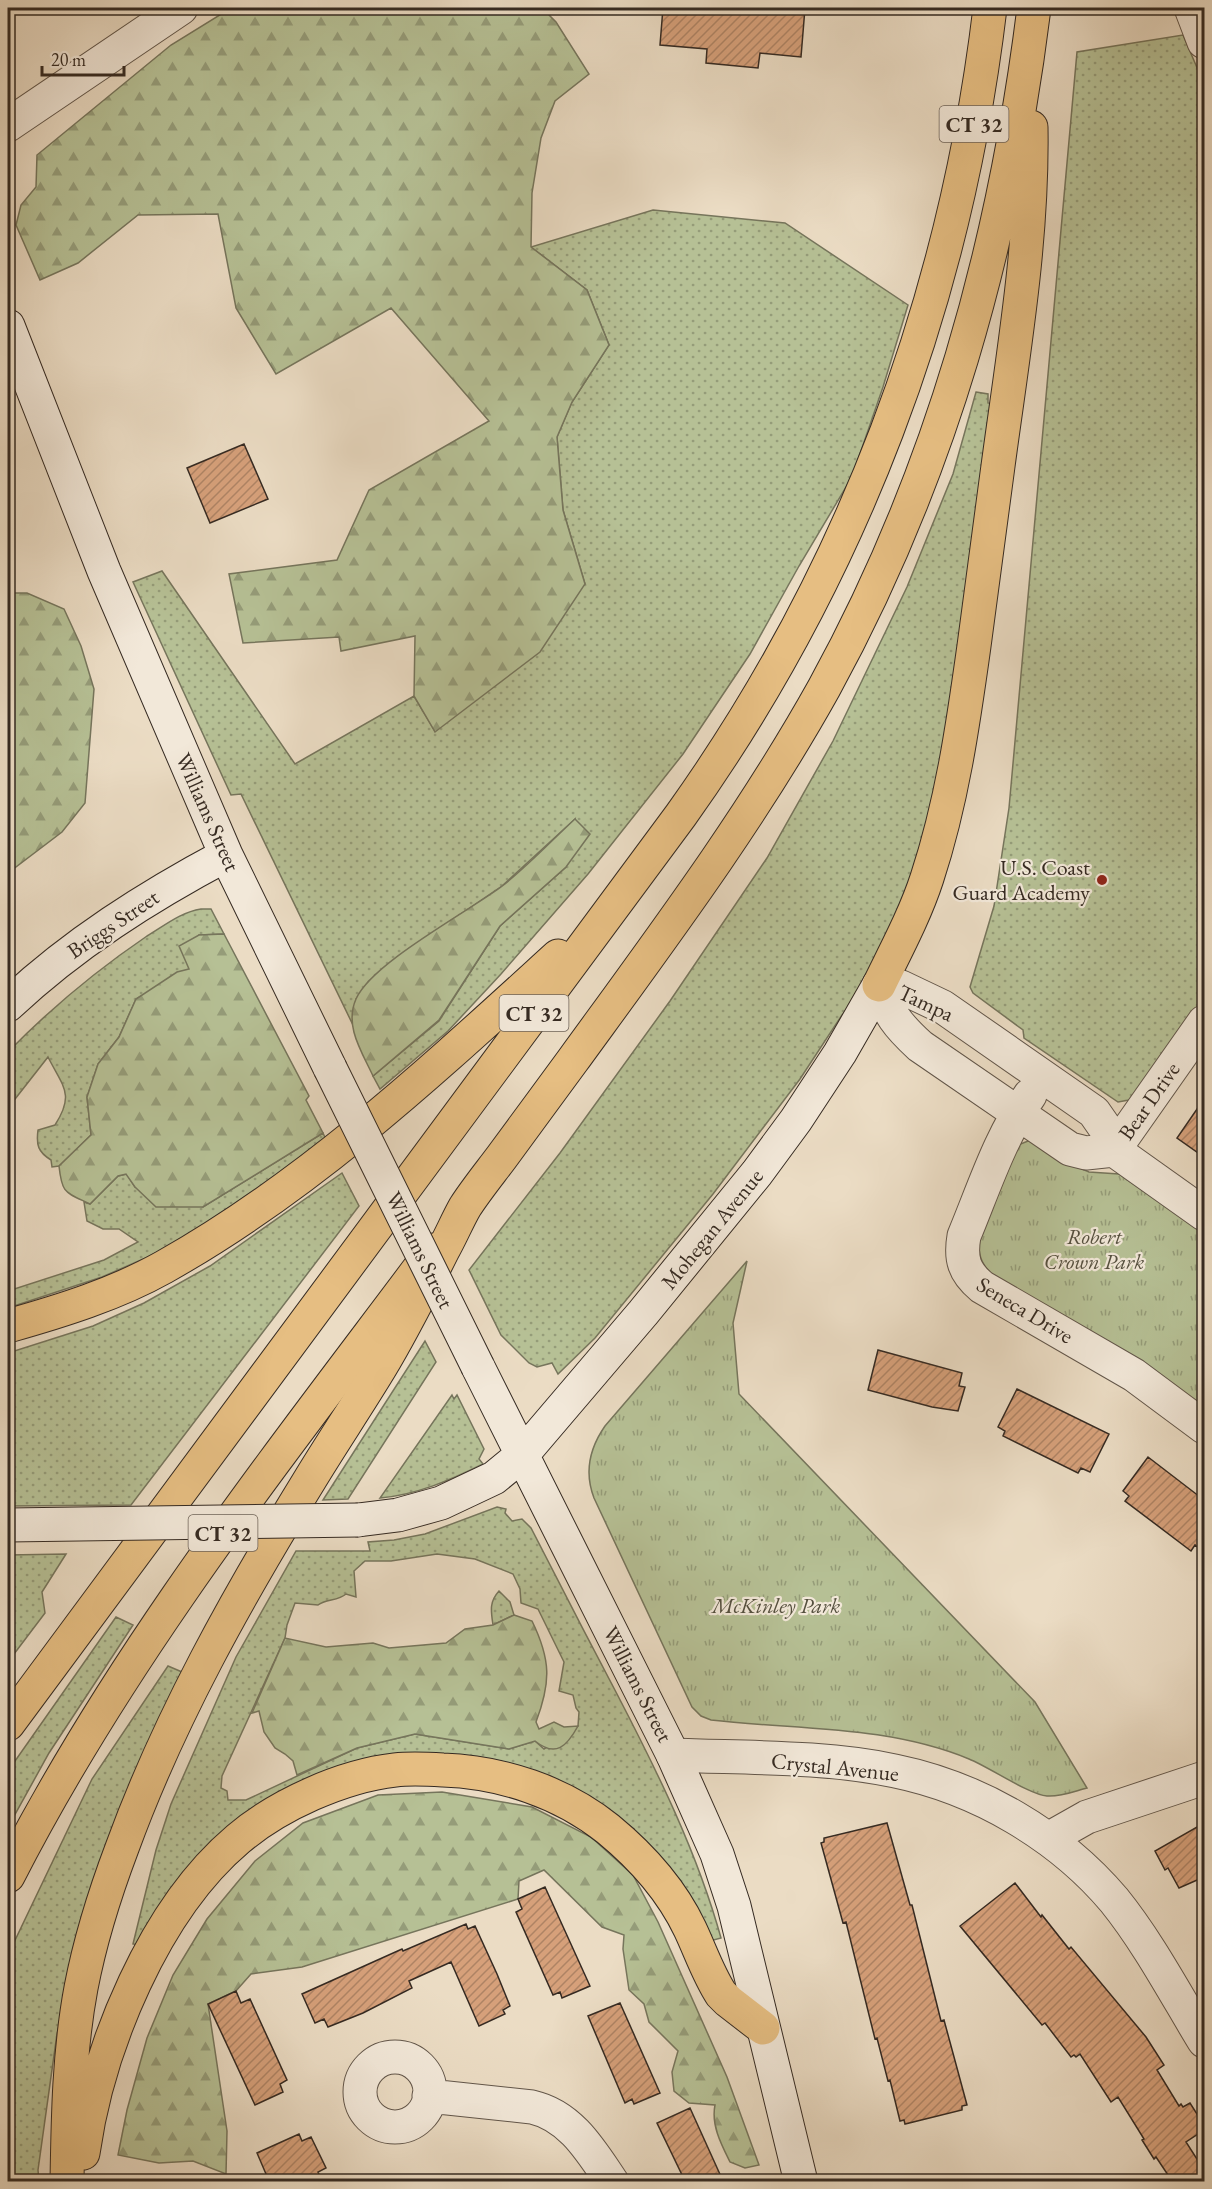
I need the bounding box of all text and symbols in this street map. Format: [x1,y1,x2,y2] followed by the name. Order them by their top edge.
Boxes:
[42,39,124,77] scale bar
[51,48,86,71] text: 20 m
[940,106,1008,142] road number: CT 32
[169,748,247,876] street label: Williams Street
[952,853,1090,907] place label: U.S. Coast Guard Academy
[1095,873,1109,887] marker: U.S. Coast Guard Academy
[62,883,165,965] street label: Briggs Street
[894,978,959,1029] street label: Tampa
[500,995,568,1031] road number: CT 32
[1112,1056,1187,1146] street label: Bear Drive
[654,1162,770,1295] street label: Mohegan Avenue
[379,1187,461,1313] street label: Williams Street
[1044,1222,1144,1276] park label: Robert Crown Park
[971,1270,1079,1350] street label: Seneca Drive
[188,1515,258,1551] road number: CT 32
[710,1591,840,1620] park label: McKinley Park
[596,1621,680,1747] street label: Williams Street
[770,1746,901,1788] street label: Crystal Avenue

